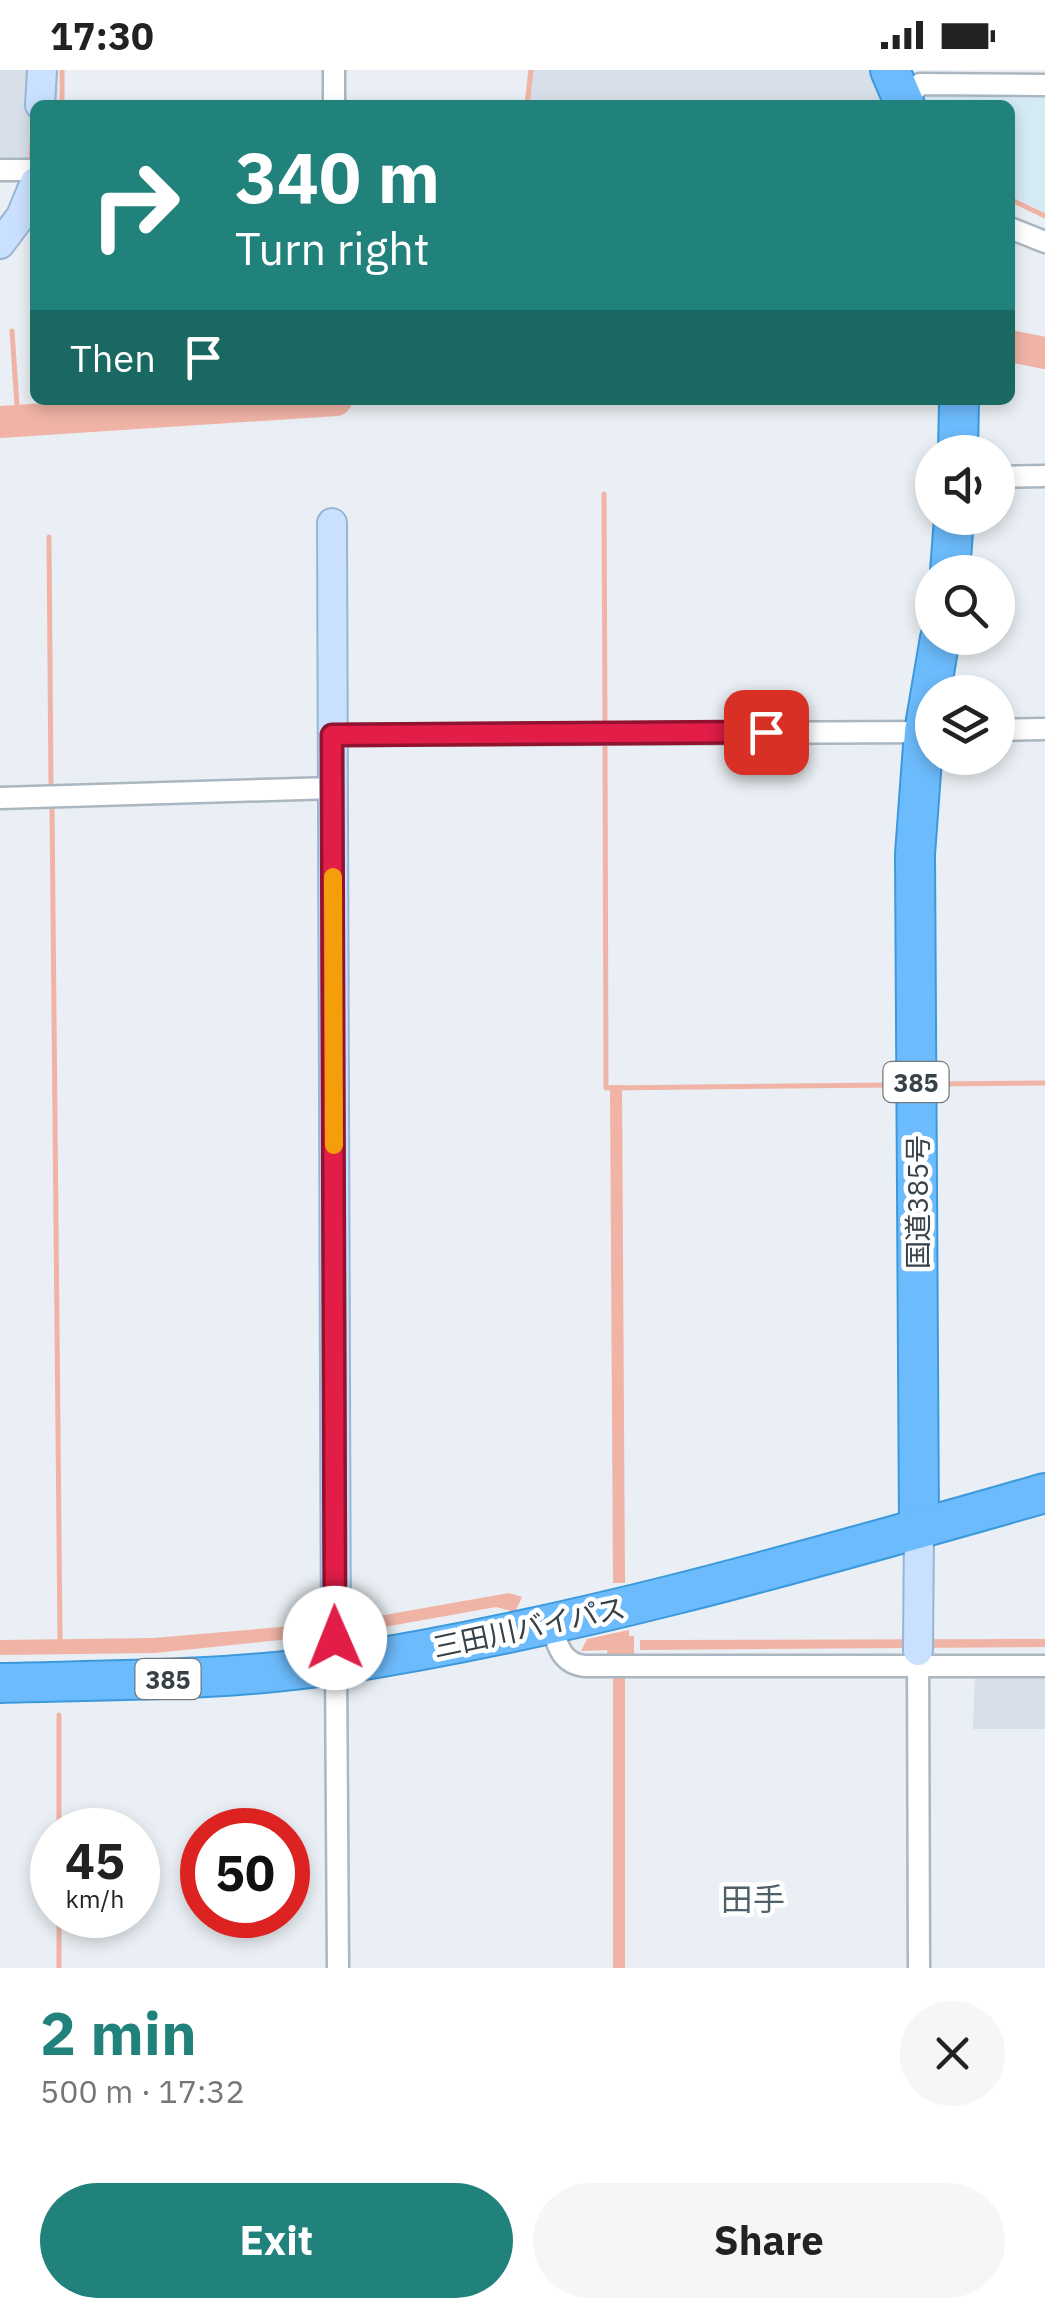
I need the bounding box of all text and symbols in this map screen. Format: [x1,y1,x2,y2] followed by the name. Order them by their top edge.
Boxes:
[50,11,154,60] text: 17:30
[235,131,440,222] text: 340 m
[70,140,200,270] icon: right
[235,219,430,277] text: Turn right
[176,330,231,385] icon: arrive
[70,333,156,382] text: Then
[915,435,1015,775] map controls
[915,435,1015,535] button: sound
[915,555,1015,655] button: search
[915,675,1015,775] button: layers
[724,690,809,775] pin
[739,705,794,760] icon: arrive
[884,1062,948,1102] road number: 385
[899,1135,936,1269] street label: 国道385号
[283,1586,387,1690] position arrow
[430,1589,628,1665] street label: 三田川バイパス
[136,1659,200,1699] road number: 385
[180,1808,310,1938] speed limit sign: 50
[65,1828,125,1893] text: 45
[721,1878,785,1920] district label: 田手
[66,1882,124,1915] text: km/h
[40,1993,197,2072] text: 2 min
[900,2001,1005,2106] button: close
[40,2070,245,2112] text: 500 m · 17:32
[40,2183,513,2298] button: Exit
[533,2183,1005,2298] button: Share

